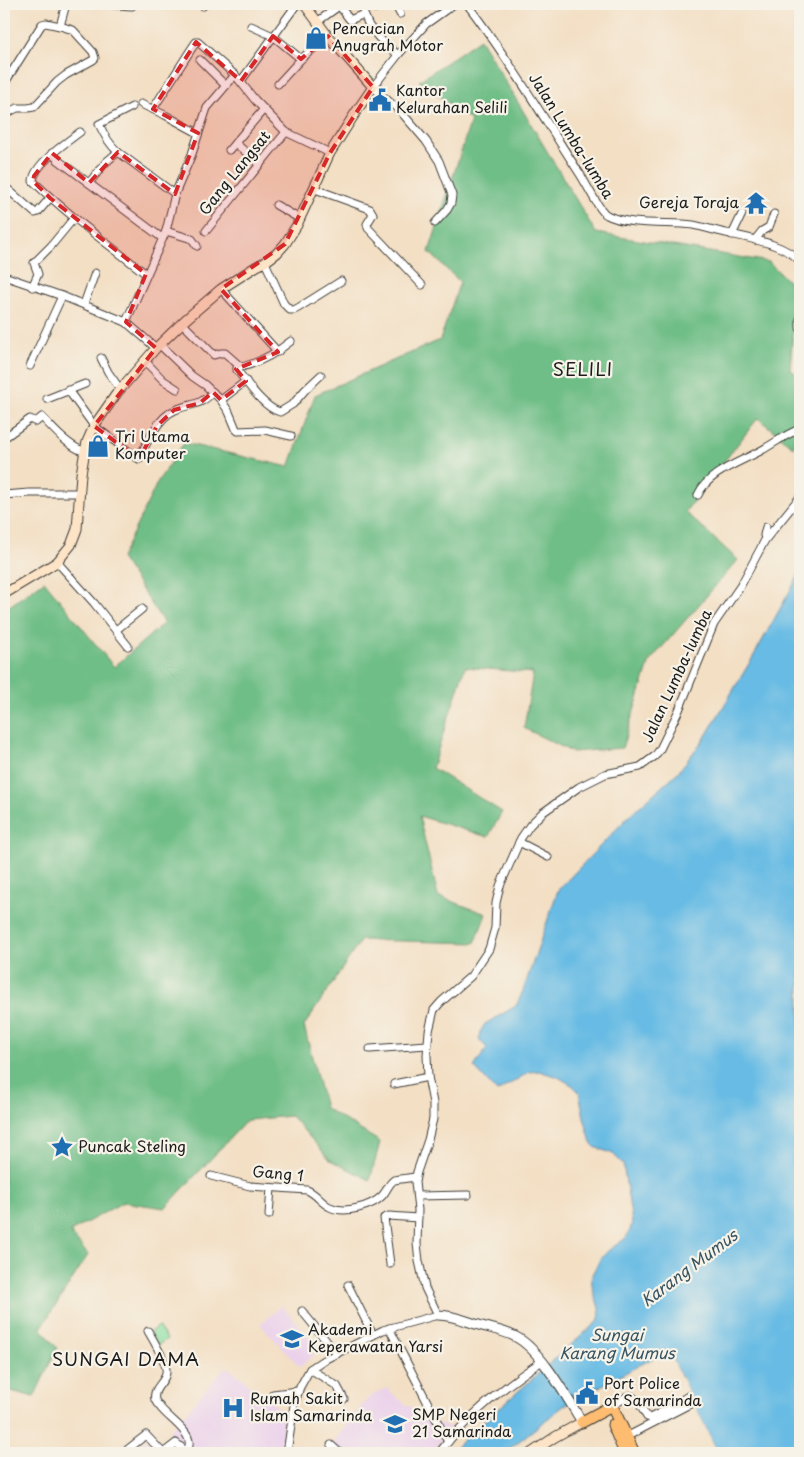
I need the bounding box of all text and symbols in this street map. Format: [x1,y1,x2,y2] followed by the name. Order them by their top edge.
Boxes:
[332,16,443,56] place label: Pencucian Anugrah Motor
[303,25,329,51] shop icon: Pencucian Anugrah Motor
[524,68,621,203] street label: Jalan Lumba-lumba
[396,78,508,118] place label: Kantor Kelurahan Selili
[367,87,393,113] public building icon: Kantor Kelurahan Selili
[193,125,275,219] street label: Gang Langsat
[639,190,740,213] place label: Gereja Toraja
[743,190,769,216] temple icon: Gereja Toraja
[553,355,613,382] district label: SELILI
[115,424,190,464] place label: Tri Utama Komputer
[85,433,111,459] shop icon: Tri Utama Komputer
[635,604,717,746] street label: Jalan Lumba-lumba
[49,1134,75,1160] place icon: Puncak Steling
[78,1134,186,1157] place label: Puncak Steling
[252,1159,305,1186] street label: Gang 1
[635,1222,743,1312] water label: Karang Mumus
[308,1317,443,1357] place label: Akademi Keperawatan Yarsi
[559,1322,676,1364] water label: Sungai Karang Mumus
[279,1326,305,1352] school or university icon: Akademi Keperawatan Yarsi
[52,1345,200,1372] district label: SUNGAI DAMA
[604,1371,702,1411] place label: Port Police of Samarinda
[574,1380,600,1406] public building icon: Port Police of Samarinda
[250,1386,372,1426] place label: Rumah Sakit Islam Samarinda
[220,1395,246,1421] hospital icon: Rumah Sakit Islam Samarinda
[412,1402,512,1442] place label: SMP Negeri 21 Samarinda
[382,1411,408,1437] school or university icon: SMP Negeri 21 Samarinda

